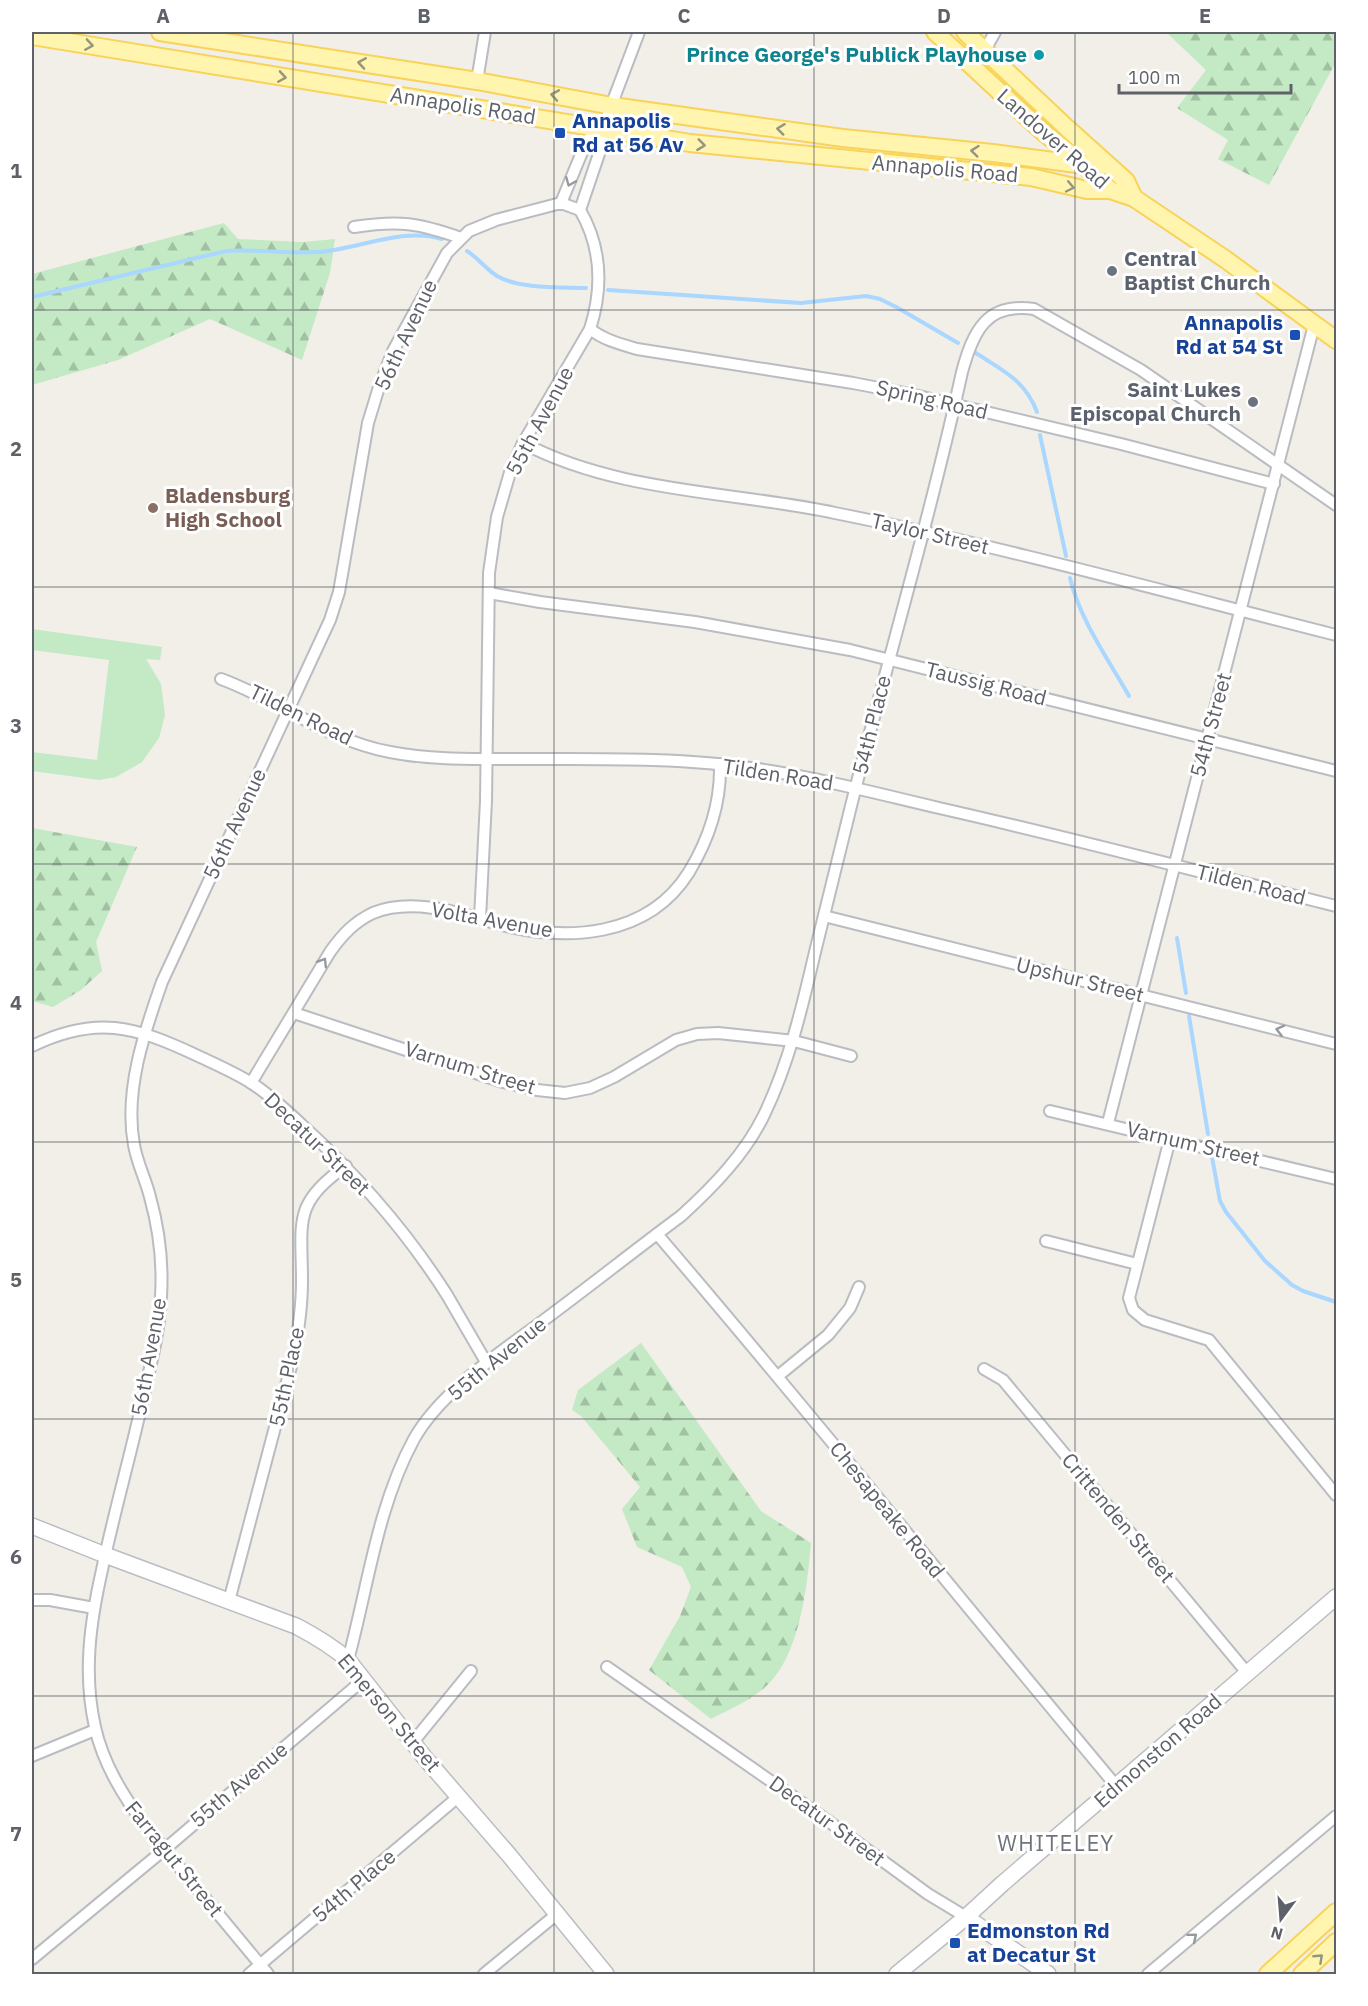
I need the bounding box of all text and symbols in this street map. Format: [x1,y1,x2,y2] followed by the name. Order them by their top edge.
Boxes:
[156,2,170,29] text: A
[417,2,431,29] text: B
[677,2,691,29] text: C
[937,2,951,29] text: D
[1199,2,1211,29] text: E
[85,39,94,51] one-way arrow
[686,40,1027,68] place label: Prince George's Publick Playhouse
[1032,48,1046,62] marker: Prince George's Publick Playhouse
[358,57,368,70] one-way arrow
[1119,57,1292,95] scale bar
[1128,66,1180,89] text: 100 m
[277,70,286,82] one-way arrow
[388,80,538,130] street label: Annapolis Road
[992,82,1116,195] street label: Landover Road
[550,89,560,102] one-way arrow
[572,106,684,158] place label: Annapolis Rd at 56 Av
[776,123,786,135] one-way arrow
[553,126,567,140] marker: Annapolis Rd at 56 Av
[697,138,706,150] one-way arrow
[970,145,979,158] one-way arrow
[871,148,1019,188] street label: Annapolis Road
[10,157,22,184] text: 1
[565,176,577,187] one-way arrow
[1065,179,1075,192] one-way arrow
[1124,244,1271,296] place label: Central Baptist Church
[1105,264,1119,278] marker: Central Baptist Church
[367,274,443,395] street label: 56th Avenue
[1175,308,1283,360] place label: Annapolis Rd at 54 St
[1288,328,1302,342] marker: Annapolis Rd at 54 St
[499,361,580,480] street label: 55th Avenue
[874,373,991,425] street label: Spring Road
[1070,375,1241,427] place label: Saint Lukes Episcopal Church
[1246,395,1260,409] marker: Saint Lukes Episcopal Church
[10,435,22,462] text: 2
[165,481,290,533] place label: Bladensburg High School
[146,501,160,515] marker: Bladensburg High School
[869,506,992,560] street label: Taylor Street
[923,654,1050,712] street label: Taussig Road
[1183,669,1237,780] street label: 54th Street
[845,672,897,777] street label: 54th Place
[245,677,358,751] street label: Tilden Road
[10,712,22,739] text: 3
[721,751,836,797] street label: Tilden Road
[196,763,272,884] street label: 56th Avenue
[1194,857,1309,911] street label: Tilden Road
[429,895,555,943] street label: Volta Avenue
[1013,950,1147,1008] street label: Upshur Street
[316,958,327,969] one-way arrow
[10,989,22,1016] text: 4
[1275,1024,1285,1037] one-way arrow
[401,1034,539,1100] street label: Varnum Street
[259,1086,377,1201] street label: Decatur Street
[1124,1114,1263,1172] street label: Varnum Street
[10,1266,22,1293] text: 5
[124,1296,172,1418] street label: 56th Avenue
[441,1310,552,1407] street label: 55th Avenue
[262,1324,310,1429] street label: 55th Place
[824,1435,952,1584] street label: Chesapeake Road
[1056,1446,1182,1588] street label: Crittenden Street
[10,1543,22,1570] text: 6
[332,1647,448,1777] street label: Emerson Street
[1088,1687,1227,1813] street label: Edmonston Road
[184,1735,293,1833] street label: 55th Avenue
[764,1769,891,1872] street label: Decatur Street
[119,1795,230,1922] street label: Farragut Street
[10,1820,22,1847] text: 7
[997,1828,1115,1857] district label: WHITELEY
[306,1842,401,1928] street label: 54th Place
[1251,1889,1311,1949] north arrow
[967,1916,1110,1968] place label: Edmonston Rd at Decatur St
[1269,1922,1285,1945] text: N
[1186,1933,1197,1944] one-way arrow
[948,1936,962,1950] marker: Edmonston Rd at Decatur St
[1312,1955,1323,1966] one-way arrow

